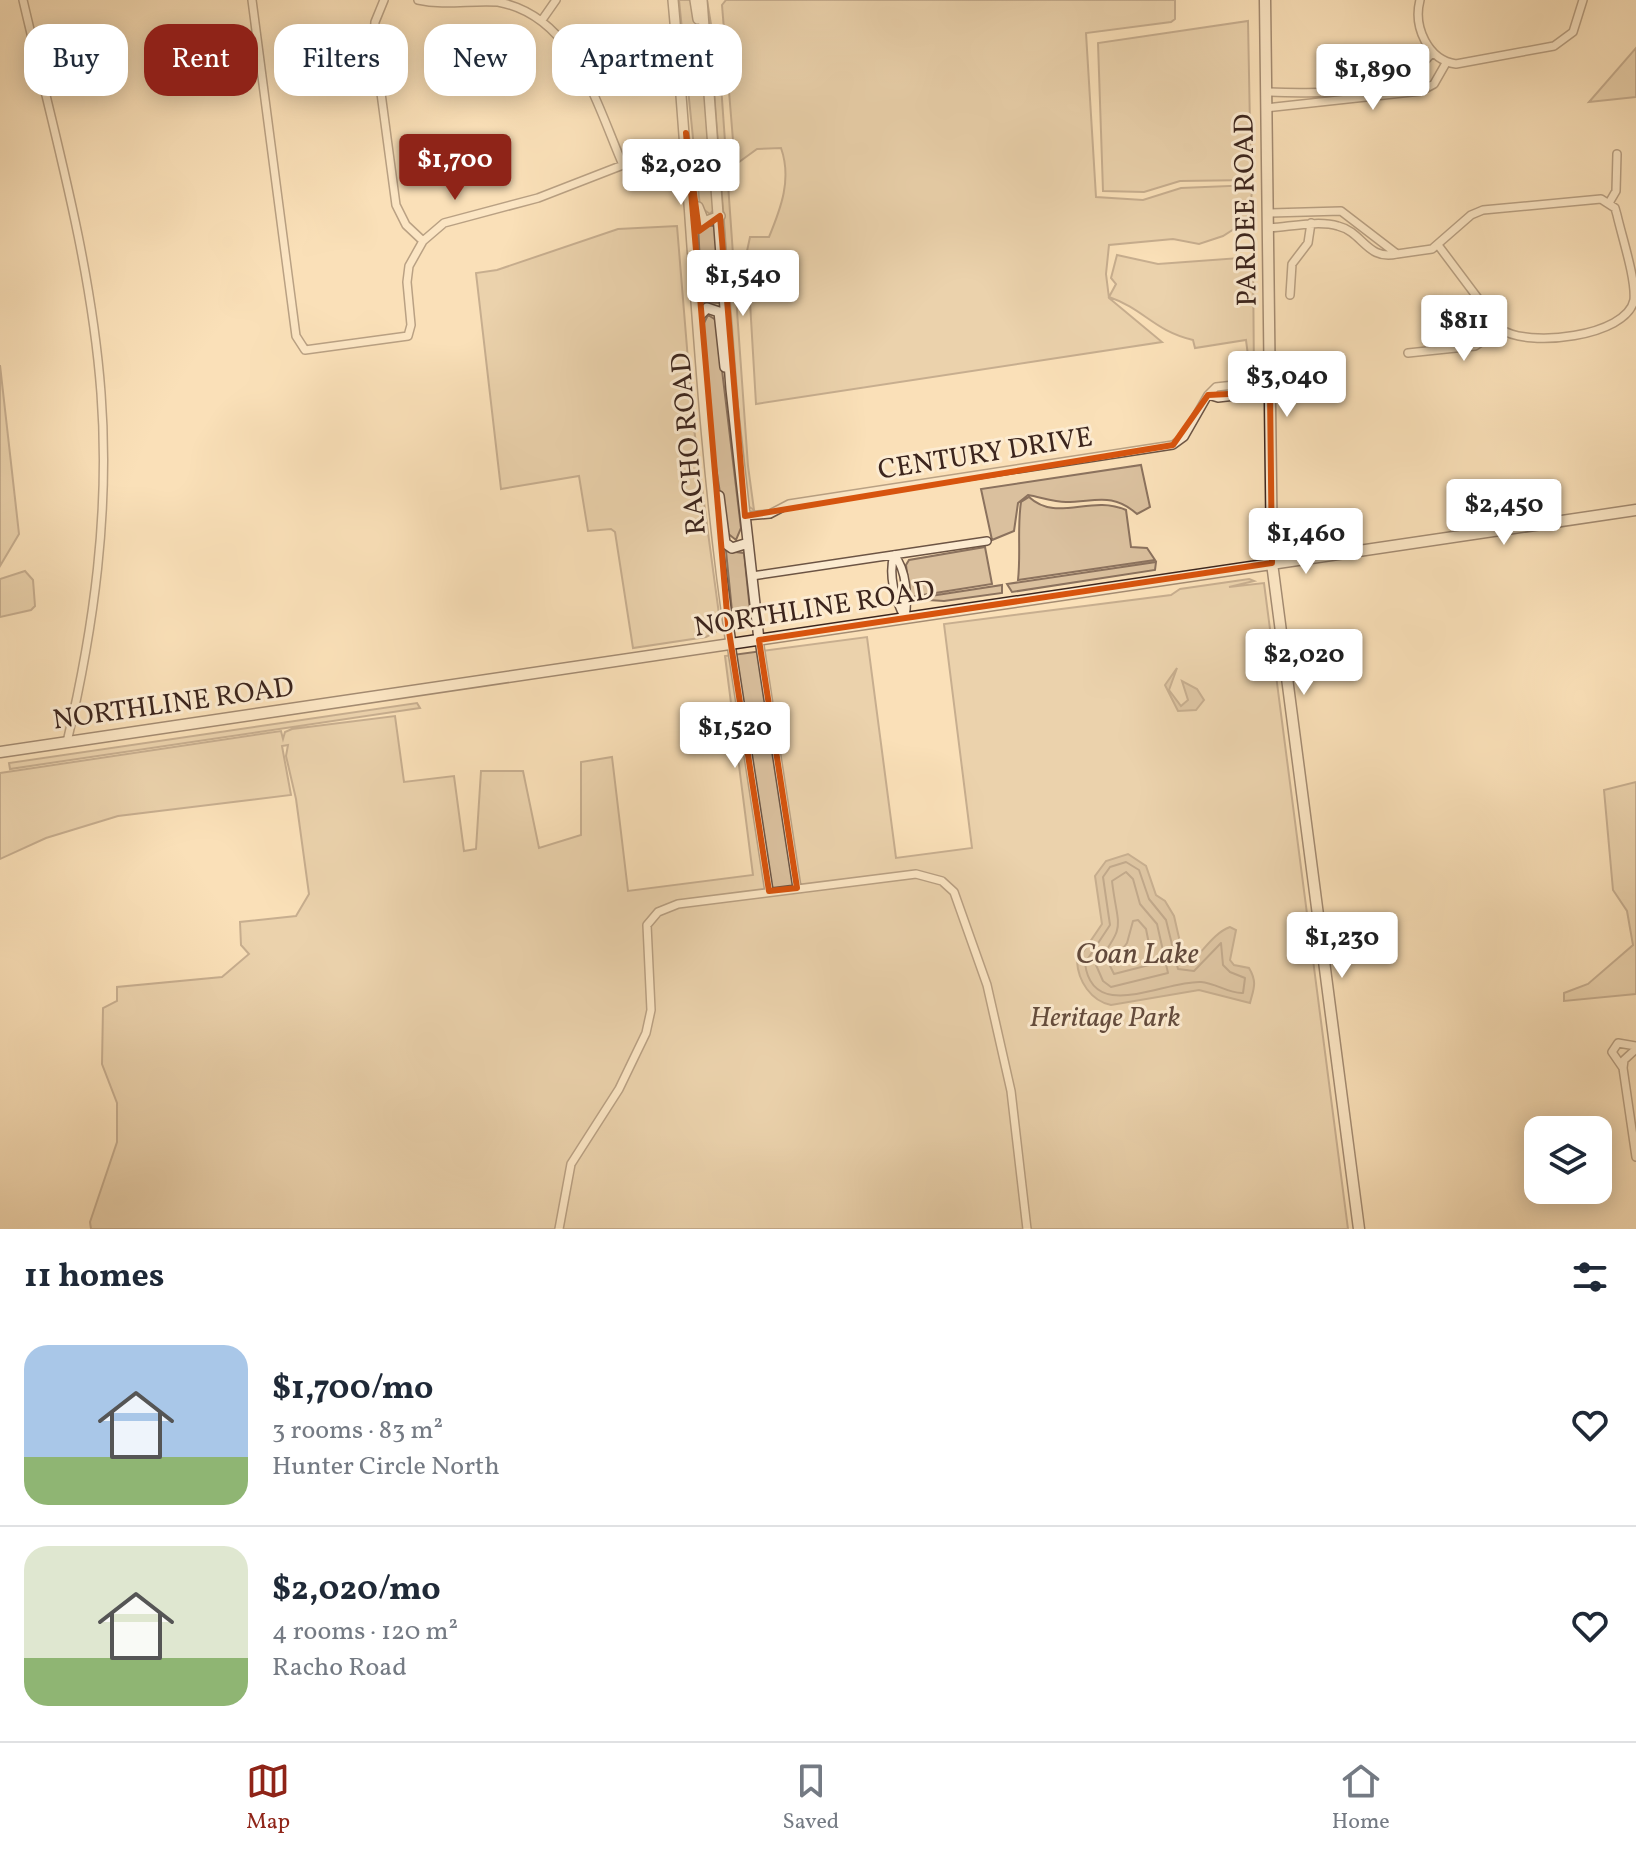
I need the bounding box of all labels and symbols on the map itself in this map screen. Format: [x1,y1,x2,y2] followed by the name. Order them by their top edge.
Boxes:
[1308,44,1438,112] pin: $1,890
[1225,113,1268,307] street label: PARDEE ROAD
[390,134,520,202] pin: $1,700
[616,139,746,207] pin: $2,020
[678,250,808,318] pin: $1,540
[1417,295,1511,363] pin: $811
[662,351,717,537] street label: RACHO ROAD
[1222,351,1352,419] pin: $3,040
[875,418,1096,491] street label: CENTURY DRIVE
[1439,479,1569,547] pin: $2,450
[1241,508,1371,576] pin: $1,460
[691,571,938,648] street label: NORTHLINE ROAD
[1239,629,1369,697] pin: $2,020
[50,668,296,741] street label: NORTHLINE ROAD
[670,702,800,770] pin: $1,520
[1277,912,1407,980] pin: $1,230
[1075,934,1199,976] water label: Coan Lake
[1030,999,1180,1038] park label: Heritage Park

